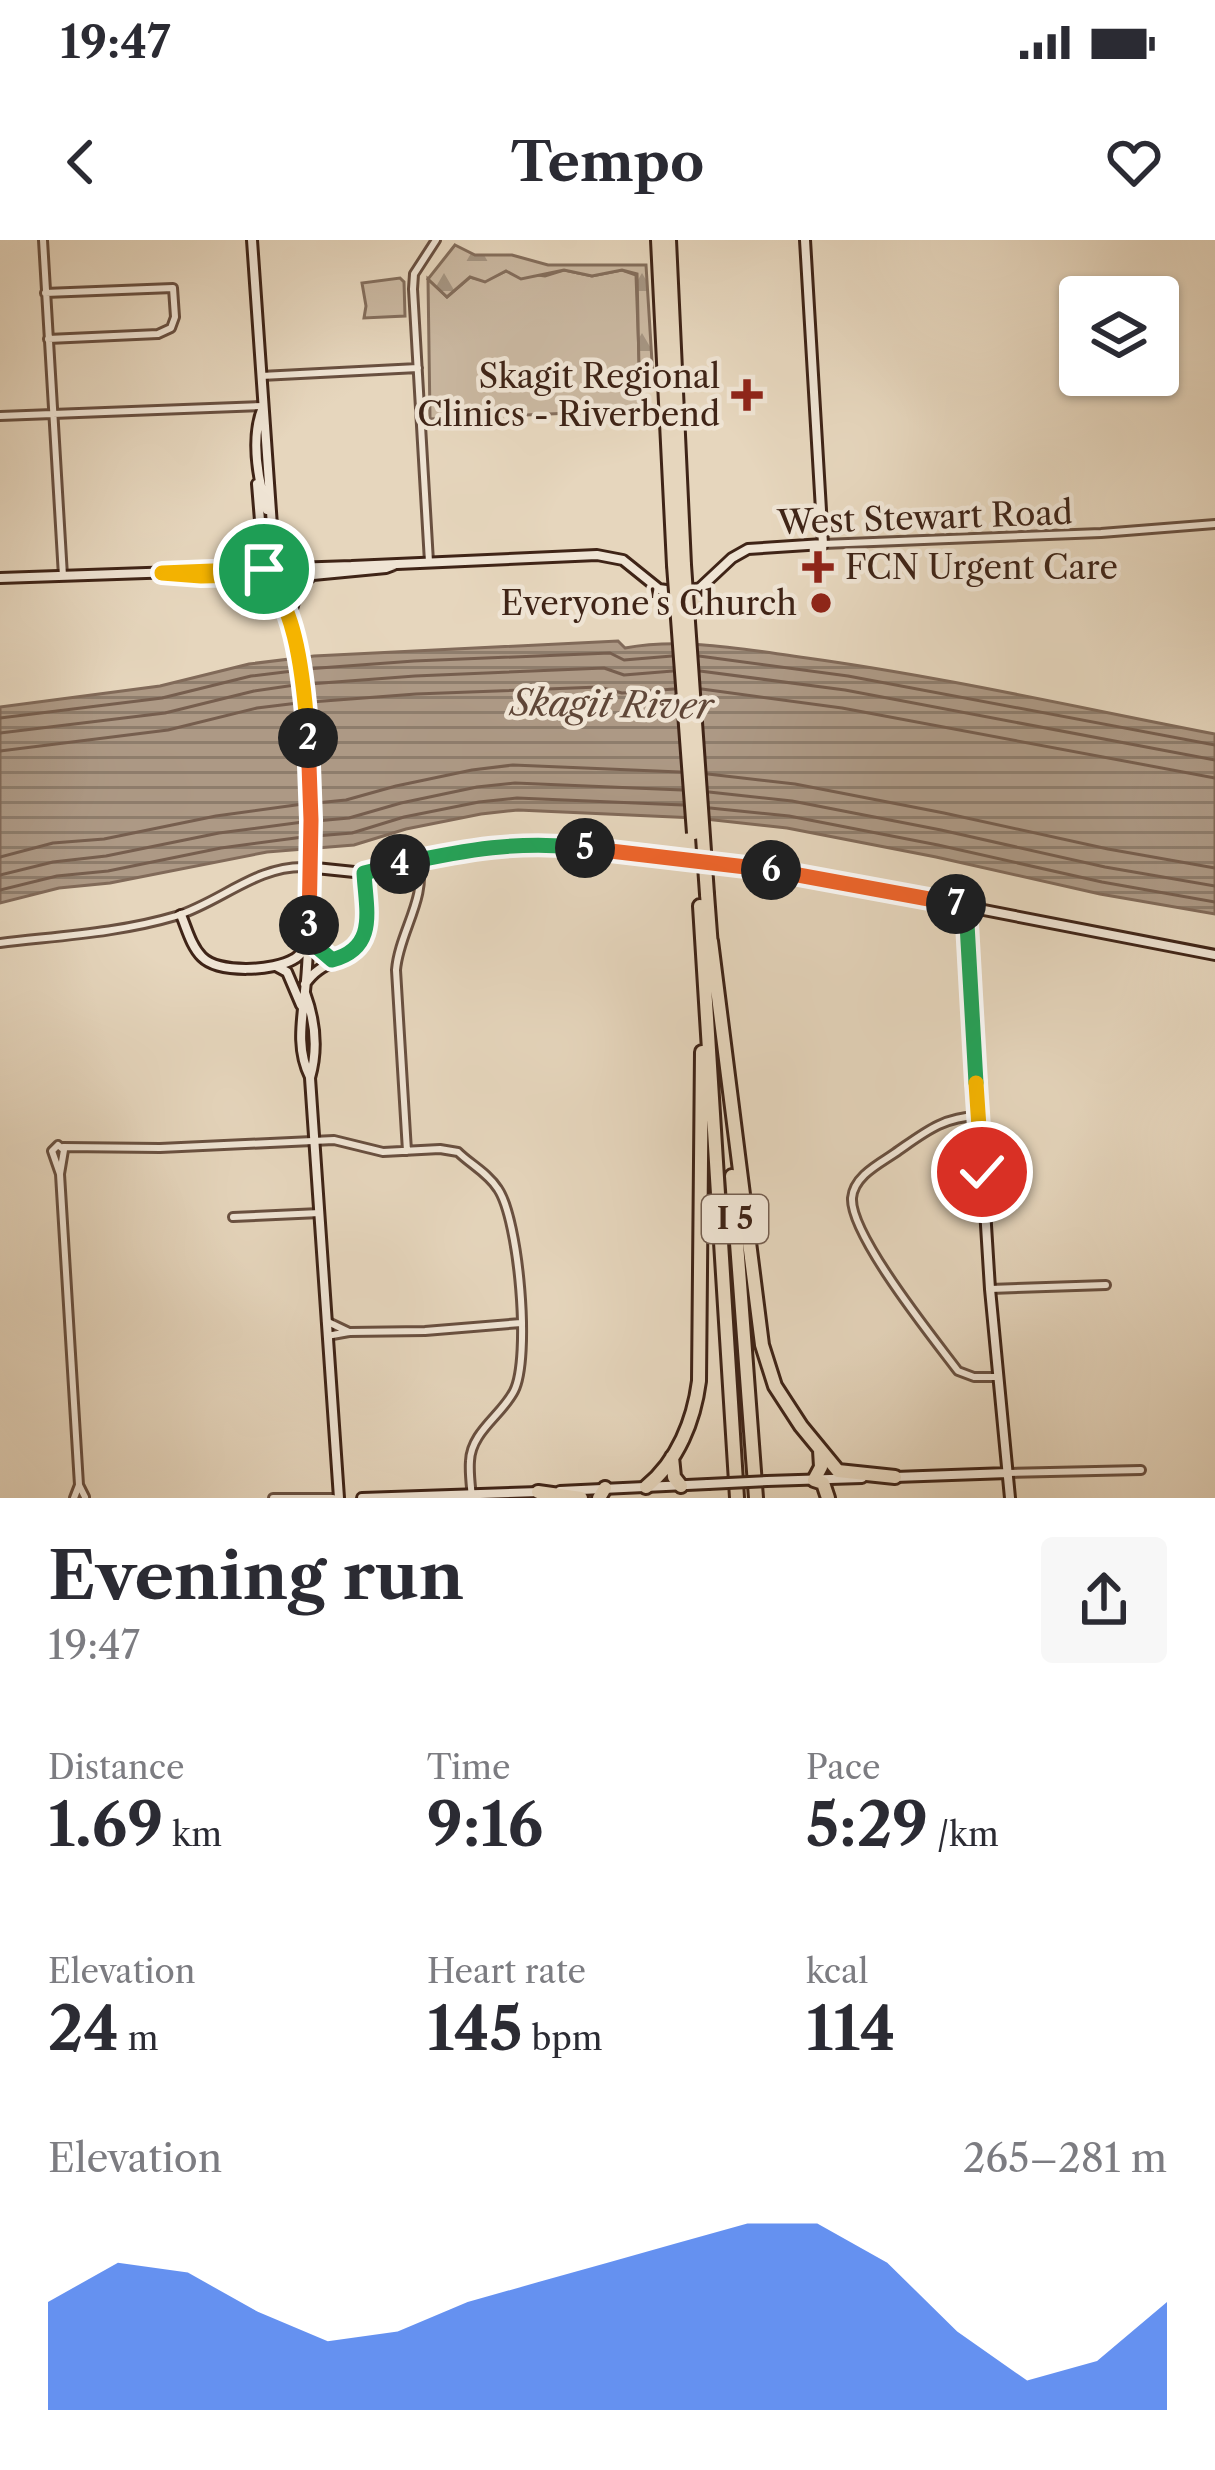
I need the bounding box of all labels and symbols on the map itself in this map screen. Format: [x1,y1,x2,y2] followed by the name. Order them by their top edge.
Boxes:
[417,356,720,435] place label: Skagit Regional Clinics - Riverbend
[731,379,763,411] marker: Skagit Regional Clinics - Riverbend
[776,492,1073,543] street label: West Stewart Road
[213,518,315,620] pin
[845,547,1118,588] place label: FCN Urgent Care
[802,551,834,583] marker: FCN Urgent Care
[501,583,797,624] place label: Everyone's Church
[808,590,834,616] marker: Everyone's Church
[508,680,716,728] water label: Skagit River
[278,708,338,768] pin: 2
[555,818,615,878] pin: 5
[370,834,430,894] pin: 4
[741,840,801,900] pin: 6
[926,874,986,934] pin: 7
[279,895,339,955] pin: 3
[931,1121,1033,1223] pin
[702,1195,768,1243] road number: I 5

